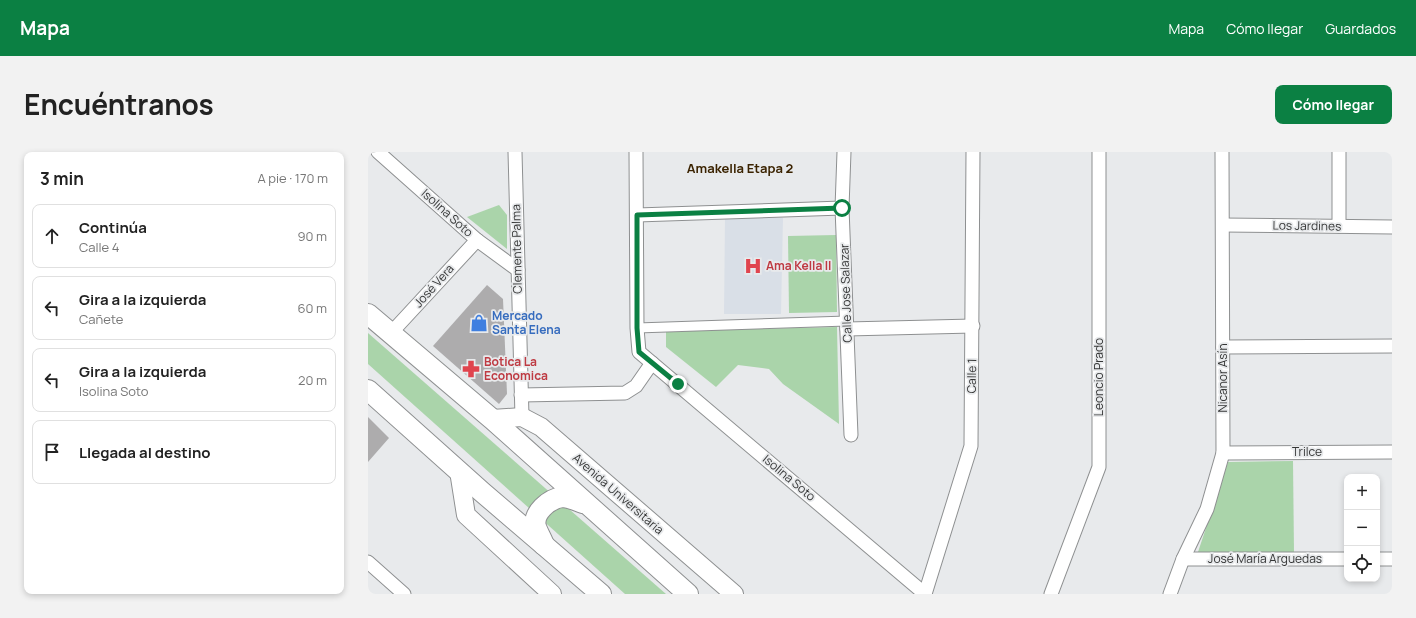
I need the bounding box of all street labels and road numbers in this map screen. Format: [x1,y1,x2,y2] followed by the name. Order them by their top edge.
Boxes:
[418,185,477,240] street label: Isolina Soto
[507,204,526,294] street label: Clemente Palma
[1273,216,1341,235] street label: Los Jardines
[835,243,856,343] street label: Calle Jose Salazar
[410,260,458,311] street label: José Vera
[1090,338,1107,416] street label: Leoncio Prado
[1214,343,1231,413] street label: Nicanor Asín
[963,358,980,394] street label: Calle 1
[1292,443,1322,460] street label: Trilce
[569,449,668,538] street label: Avenida Universitaria
[759,450,819,505] street label: Isolina Soto
[1208,550,1322,567] street label: José María Arguedas

